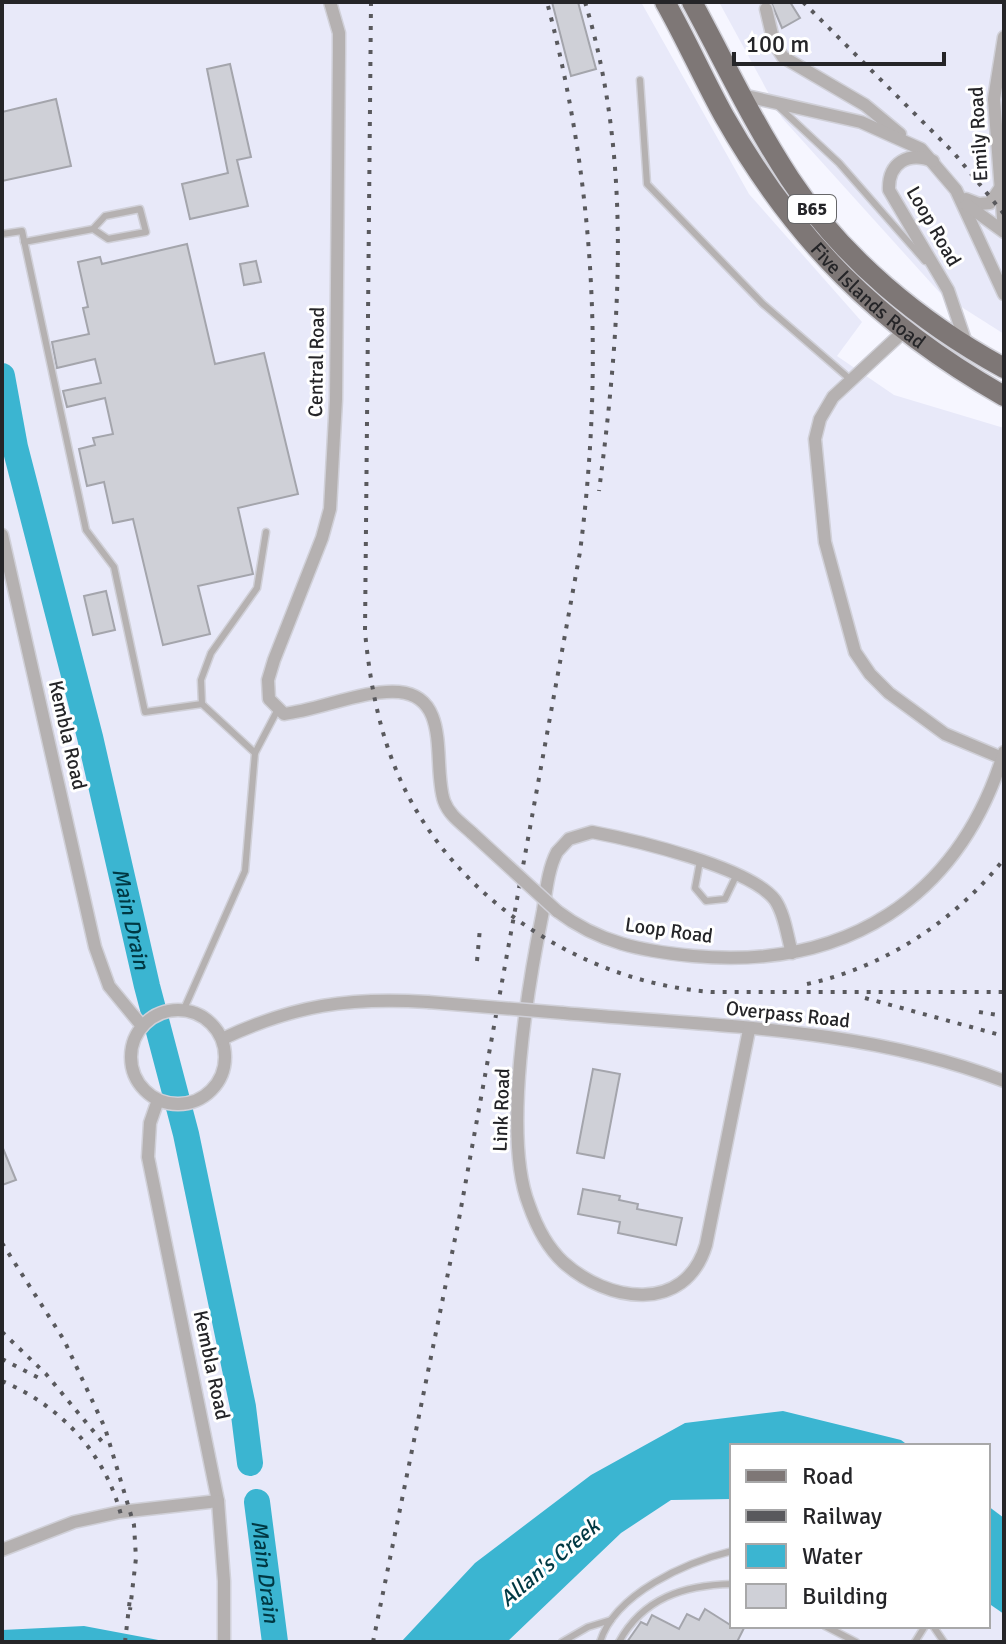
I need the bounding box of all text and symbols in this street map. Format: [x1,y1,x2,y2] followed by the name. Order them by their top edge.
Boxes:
[734,16,944,66] scale bar
[746,29,809,59] text: 100 m
[964,86,993,182] street label: Emily Road
[901,182,967,271] street label: Loop Road
[788,195,836,223] road number: B65
[805,237,930,355] street label: Five Islands Road
[303,307,330,417] street label: Central Road
[43,678,92,792] street label: Kembla Road
[106,865,156,973] water label: Main Drain
[623,912,715,949] street label: Loop Road
[725,996,851,1033] street label: Overpass Road
[488,1068,515,1152] street label: Link Road
[188,1308,235,1422] street label: Kembla Road
[730,1444,990,1628] legend
[802,1461,853,1491] text: Road
[802,1501,882,1531] text: Railway
[494,1512,606,1612] water label: Allan's Creek
[245,1519,286,1625] water label: Main Drain
[802,1541,863,1571] text: Water
[802,1581,888,1611] text: Building

